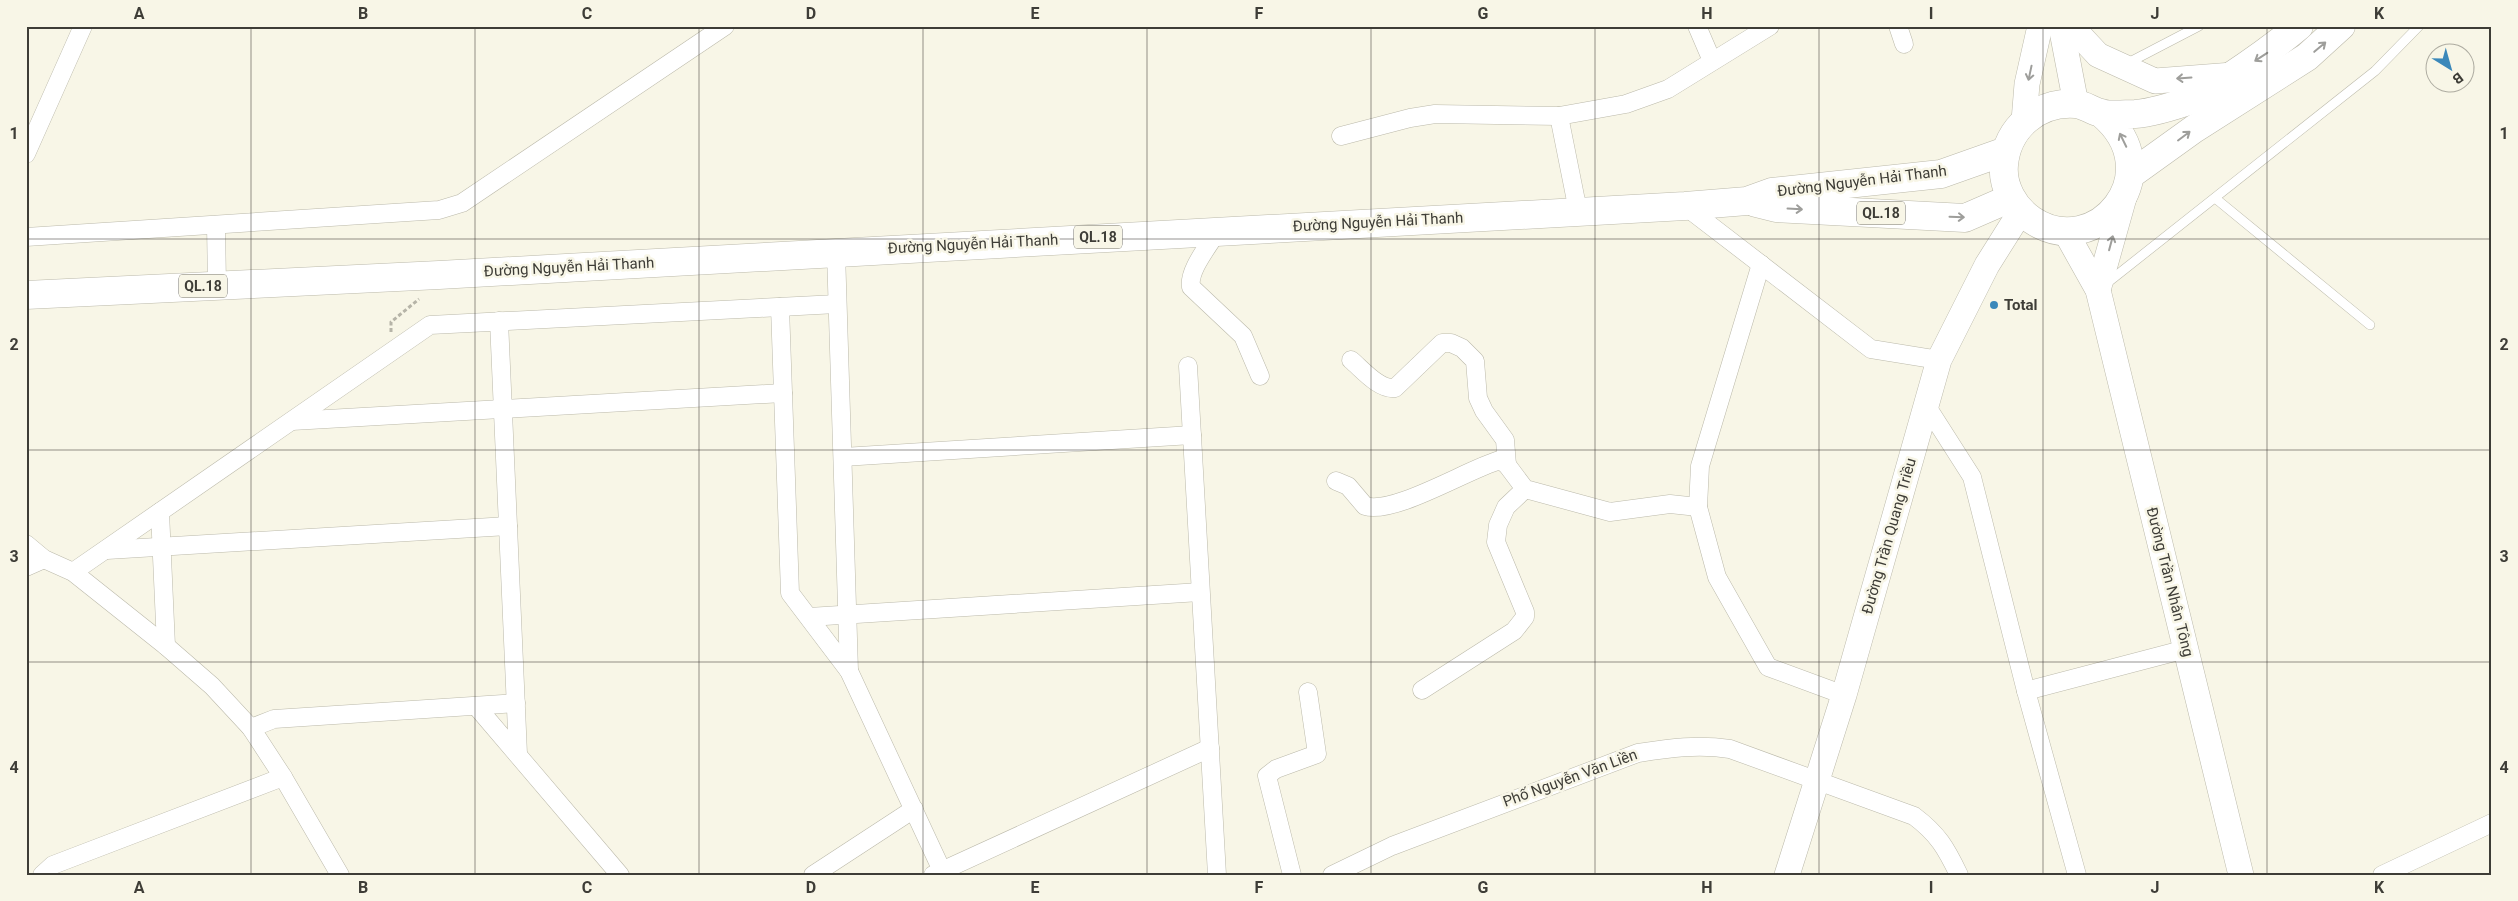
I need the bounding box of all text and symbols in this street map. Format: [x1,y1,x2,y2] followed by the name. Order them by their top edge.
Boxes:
[134,4,145,23] text: A
[358,4,368,23] text: B
[582,4,592,23] text: C
[806,4,816,23] text: D
[1031,4,1040,23] text: E
[1255,4,1264,23] text: F
[1478,4,1489,23] text: G
[1701,4,1713,23] text: H
[1929,4,1933,23] text: I
[2151,4,2159,23] text: J
[2374,4,2385,23] text: K
[2313,42,2326,53] one-way arrow
[2426,42,2476,92] north arrow
[2254,52,2268,62] one-way arrow
[2024,65,2034,81] one-way arrow
[2449,69,2466,87] text: B
[2176,74,2192,83] one-way arrow
[9,124,19,143] text: 1
[2499,124,2509,143] text: 1
[2177,131,2191,141] one-way arrow
[2118,132,2128,147] one-way arrow
[1776,162,1948,200] street label: Đường Nguyễn Hải Thanh
[1857,202,1905,224] road number: QL.18
[1787,204,1803,213] one-way arrow
[1292,209,1464,235] street label: Đường Nguyễn Hải Thanh
[1949,212,1965,222] one-way arrow
[1074,226,1122,248] road number: QL.18
[887,231,1059,257] street label: Đường Nguyễn Hải Thanh
[2107,235,2117,251] one-way arrow
[483,254,655,280] street label: Đường Nguyễn Hải Thanh
[179,274,227,298] road number: QL.18
[2004,296,2038,314] place label: Total
[1988,299,2000,311] marker: Total
[9,335,19,354] text: 2
[2499,335,2509,354] text: 2
[1858,456,1920,616] street label: Đường Trần Quang Triều
[2143,505,2197,659] street label: Đường Trần Nhân Tông
[9,547,19,566] text: 3
[2499,547,2509,566] text: 3
[1500,745,1640,811] street label: Phố Nguyễn Văn Liền
[9,758,19,777] text: 4
[2499,758,2509,777] text: 4
[134,878,145,897] text: A
[358,878,368,897] text: B
[582,878,592,897] text: C
[806,878,816,897] text: D
[1031,878,1040,897] text: E
[1255,878,1264,897] text: F
[1478,878,1489,897] text: G
[1701,878,1713,897] text: H
[1929,878,1933,897] text: I
[2151,878,2159,897] text: J
[2374,878,2385,897] text: K

